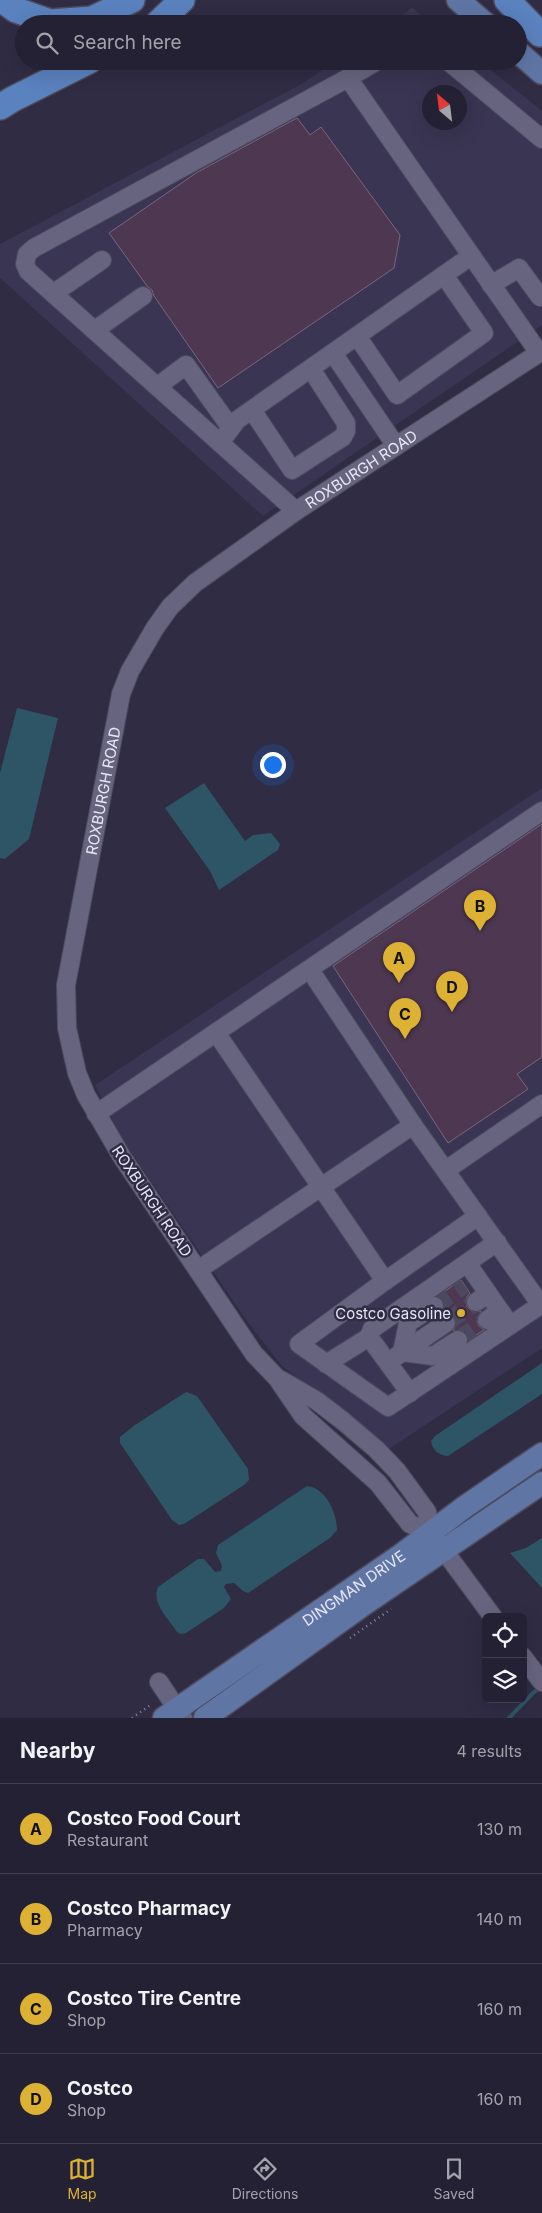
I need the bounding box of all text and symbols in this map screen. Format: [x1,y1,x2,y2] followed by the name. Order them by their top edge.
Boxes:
[15,15,527,70] search box
[33,29,61,57] icon: search
[73,31,182,54] text: Search here
[422,85,467,130] north arrow
[301,425,421,512] street label: ROXBURGH ROAD
[81,725,124,856] street label: ROXBURGH ROAD
[260,752,286,778] your location
[464,890,496,931] pin: B
[383,942,415,983] pin: A
[436,971,468,1012] pin: D
[389,998,421,1039] pin: C
[108,1142,196,1260] street label: ROXBURGH ROAD
[335,1304,451,1323] place label: Costco Gasoline
[455,1307,467,1319] marker: Costco Gasoline
[298,1546,409,1630] street label: DINGMAN DRIVE
[482,1613,527,1703] map controls
[482,1613,527,1658] button: locate
[482,1658,527,1703] button: layers
[20,1738,95,1763] text: Nearby
[457,1741,522,1761] text: 4 results
[67,1807,240,1830] text: Costco Food Court
[30,1819,42,1839] text: A
[477,1819,522,1839] text: 130 m
[67,1830,148,1850] text: Restaurant
[67,1897,231,1920] text: Costco Pharmacy
[31,1909,41,1929] text: B
[477,1909,522,1929] text: 140 m
[67,1920,143,1940] text: Pharmacy
[67,1987,241,2010] text: Costco Tire Centre
[30,1999,42,2019] text: C
[477,1999,522,2019] text: 160 m
[67,2010,106,2030] text: Shop
[67,2077,133,2100] text: Costco
[30,2089,42,2109] text: D
[477,2089,522,2109] text: 160 m
[67,2100,106,2120] text: Shop
[68,2155,97,2202] tab: Map
[232,2155,298,2202] tab: Directions
[433,2155,474,2202] tab: Saved

